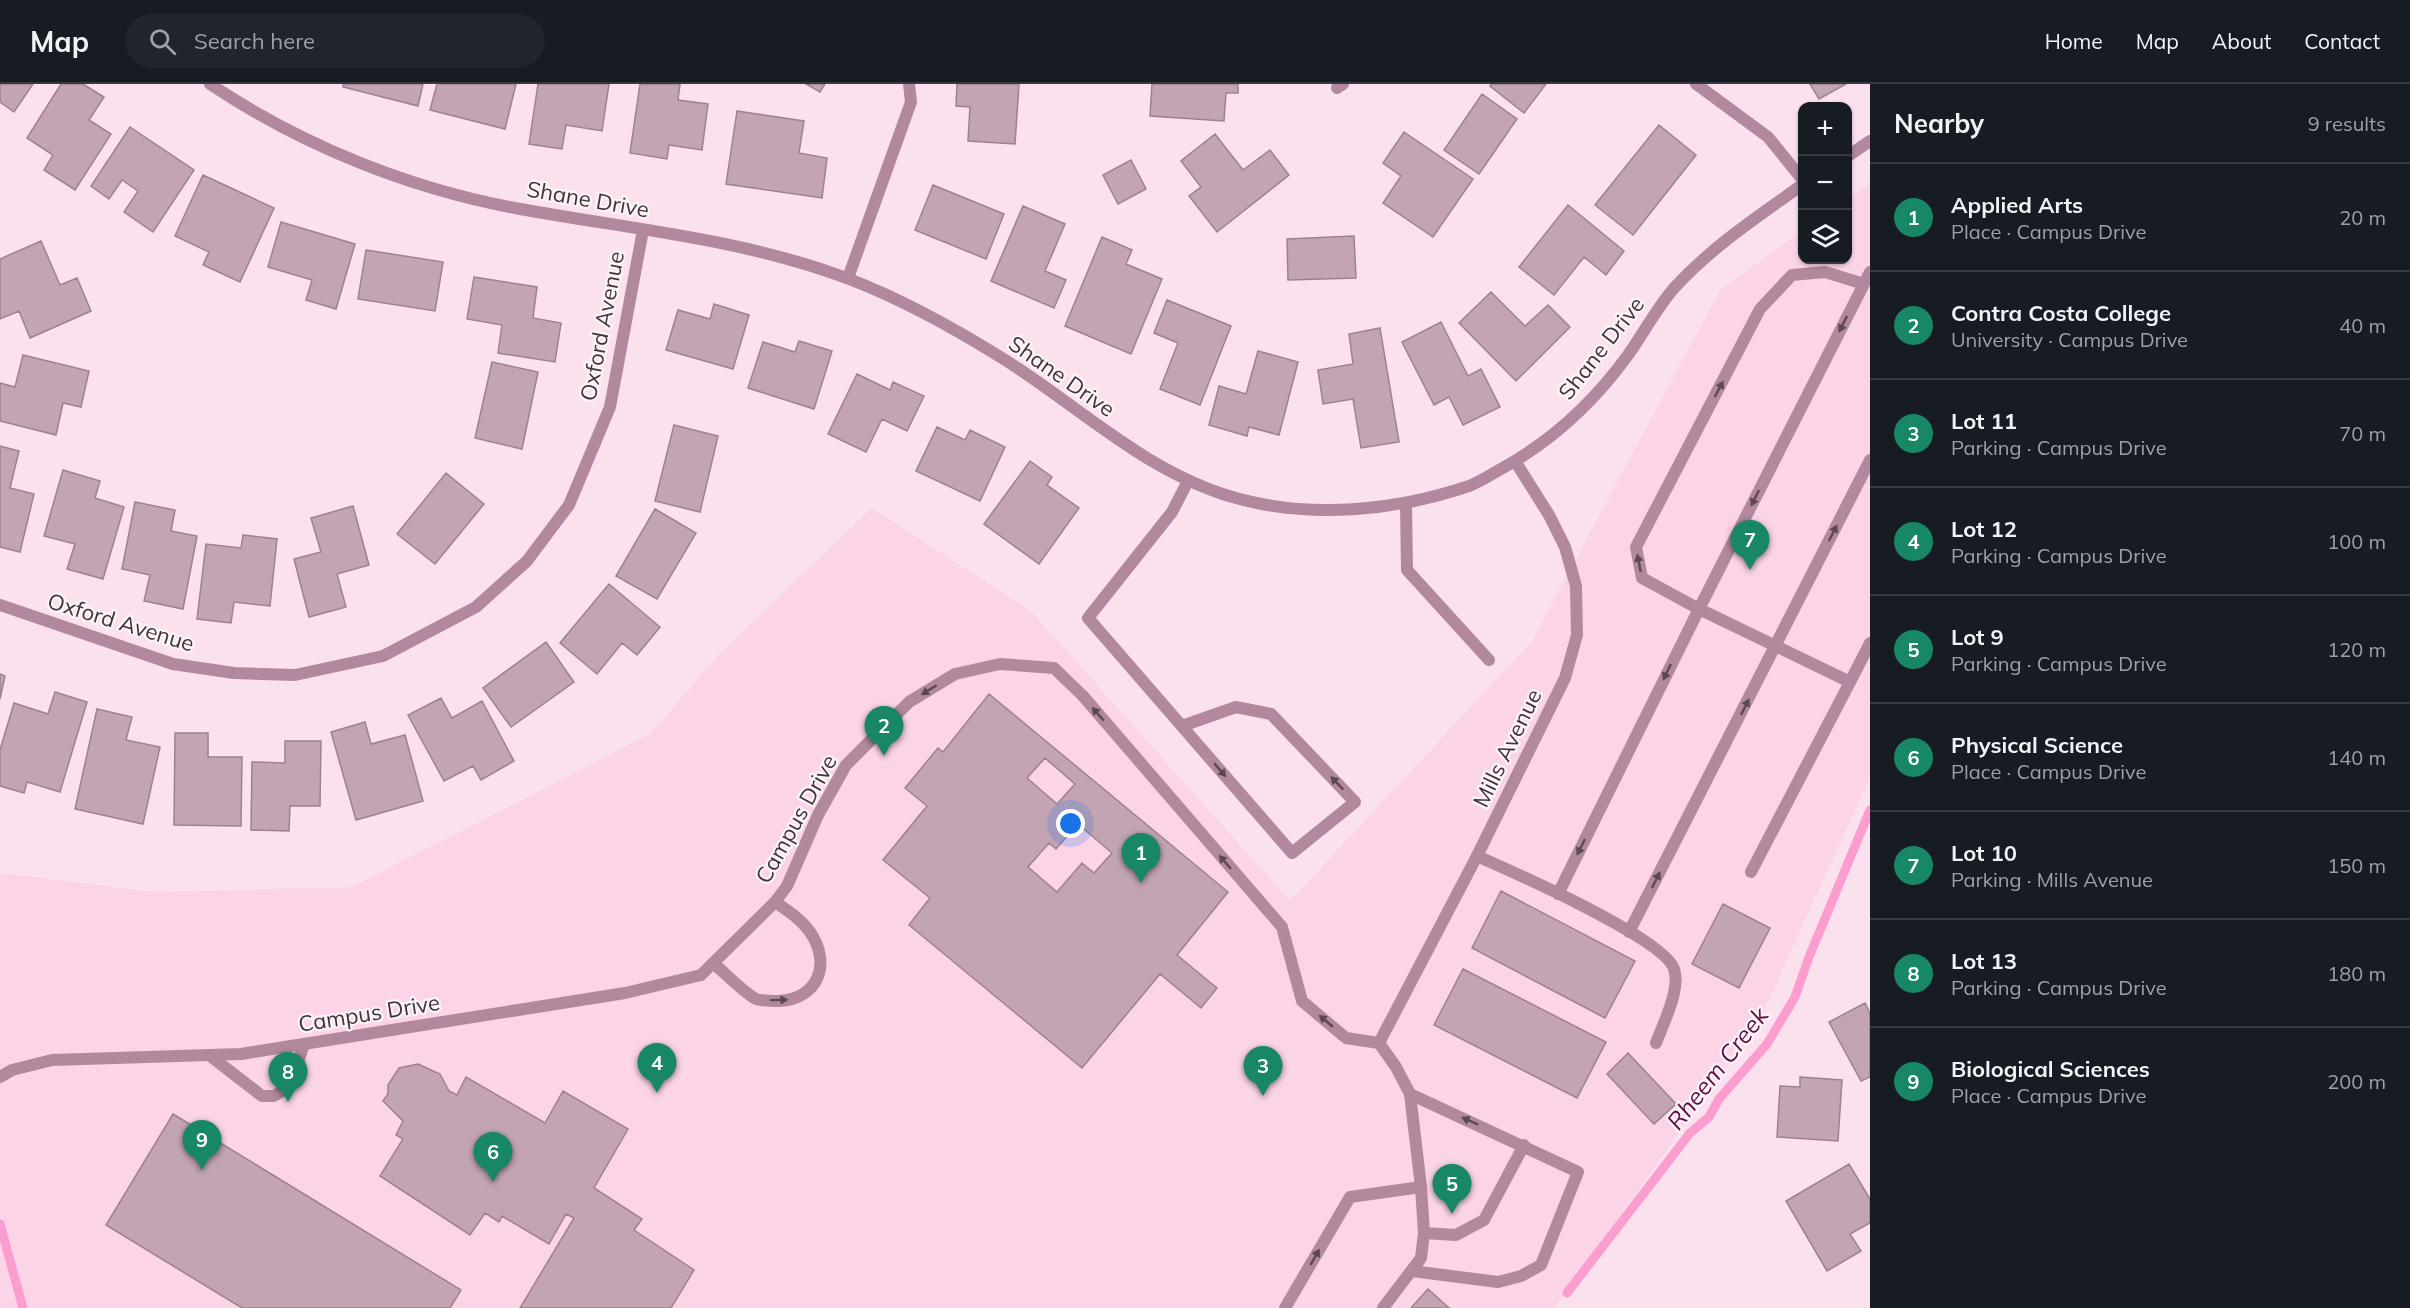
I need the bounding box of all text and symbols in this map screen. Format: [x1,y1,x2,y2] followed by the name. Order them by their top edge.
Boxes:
[125,14,545,68] search box
[30,24,89,59] text: Map
[146,25,179,58] icon: search
[194,27,315,55] text: Search here
[2045,28,2103,54] text: Home
[2136,28,2179,54] text: Map
[2212,28,2271,54] text: About
[2304,28,2380,54] text: Contact
[1798,102,1852,264] map controls
[1798,102,1852,156] button: +
[1894,107,1984,140] text: Nearby
[2308,111,2386,136] text: 9 results
[1798,156,1852,210] button: −
[525,174,651,224] street label: Shane Drive
[1951,191,2083,219] text: Applied Arts
[1908,205,1920,230] text: 1
[2339,205,2386,230] text: 20 m
[1798,210,1852,264] button: layers
[1951,219,2146,244] text: Place · Campus Drive
[574,249,630,403] street label: Oxford Avenue
[1552,291,1650,405] street label: Shane Drive
[1951,299,2171,327] text: Contra Costa College
[1908,313,1920,338] text: 2
[2339,313,2386,338] text: 40 m
[1839,316,1848,333] one-way arrow
[1951,327,2188,352] text: University · Campus Drive
[1003,329,1121,423] street label: Shane Drive
[1714,380,1724,397] one-way arrow
[1951,407,2017,435] text: Lot 11
[1908,421,1920,446] text: 3
[2339,421,2386,446] text: 70 m
[1951,435,2167,460] text: Parking · Campus Drive
[1750,490,1760,507] one-way arrow
[1951,515,2017,543] text: Lot 12
[1730,520,1770,570] pin: 7
[1829,524,1838,541] one-way arrow
[1908,529,1920,554] text: 4
[2327,529,2386,554] text: 100 m
[1951,543,2167,568] text: Parking · Campus Drive
[1634,553,1643,572] one-way arrow
[44,586,198,658] street label: Oxford Avenue
[1951,623,2004,651] text: Lot 9
[1908,637,1920,662] text: 5
[2327,637,2386,662] text: 120 m
[1951,651,2167,676] text: Parking · Campus Drive
[1663,664,1672,681] one-way arrow
[1466,684,1548,812] street label: Mills Avenue
[921,685,937,696] one-way arrow
[1740,698,1750,715] one-way arrow
[864,706,904,756] pin: 2
[1092,706,1105,722] one-way arrow
[1951,731,2123,759] text: Physical Science
[1908,745,1920,770] text: 6
[2327,745,2386,770] text: 140 m
[749,750,843,888] street label: Campus Drive
[1951,759,2146,784] text: Place · Campus Drive
[1213,762,1226,777] one-way arrow
[1330,776,1344,791] one-way arrow
[1056,809,1085,838] your location
[1122,834,1160,883] pin: 1
[1577,839,1586,856] one-way arrow
[1951,839,2017,867] text: Lot 10
[1908,853,1920,878] text: 7
[2327,853,2386,878] text: 150 m
[1219,854,1232,870] one-way arrow
[1951,867,2153,892] text: Parking · Mills Avenue
[1651,871,1661,888] one-way arrow
[1951,947,2017,975] text: Lot 13
[1908,961,1920,986] text: 8
[2327,961,2386,986] text: 180 m
[1951,975,2167,1000] text: Parking · Campus Drive
[296,988,442,1038] street label: Campus Drive
[770,996,789,1005] one-way arrow
[1660,1000,1775,1135] water label: Rheem Creek
[1319,1016,1334,1028] one-way arrow
[638,1044,676,1093] pin: 4
[1244,1046,1282,1096] pin: 3
[268,1052,308,1102] pin: 8
[1951,1055,2150,1083] text: Biological Sciences
[1908,1069,1920,1094] text: 9
[2327,1069,2386,1094] text: 200 m
[1951,1083,2146,1108] text: Place · Campus Drive
[1461,1116,1479,1126] one-way arrow
[182,1120,222,1170] pin: 9
[474,1132,512,1182] pin: 6
[1432,1164,1472,1214] pin: 5
[1309,1249,1319,1266] one-way arrow

